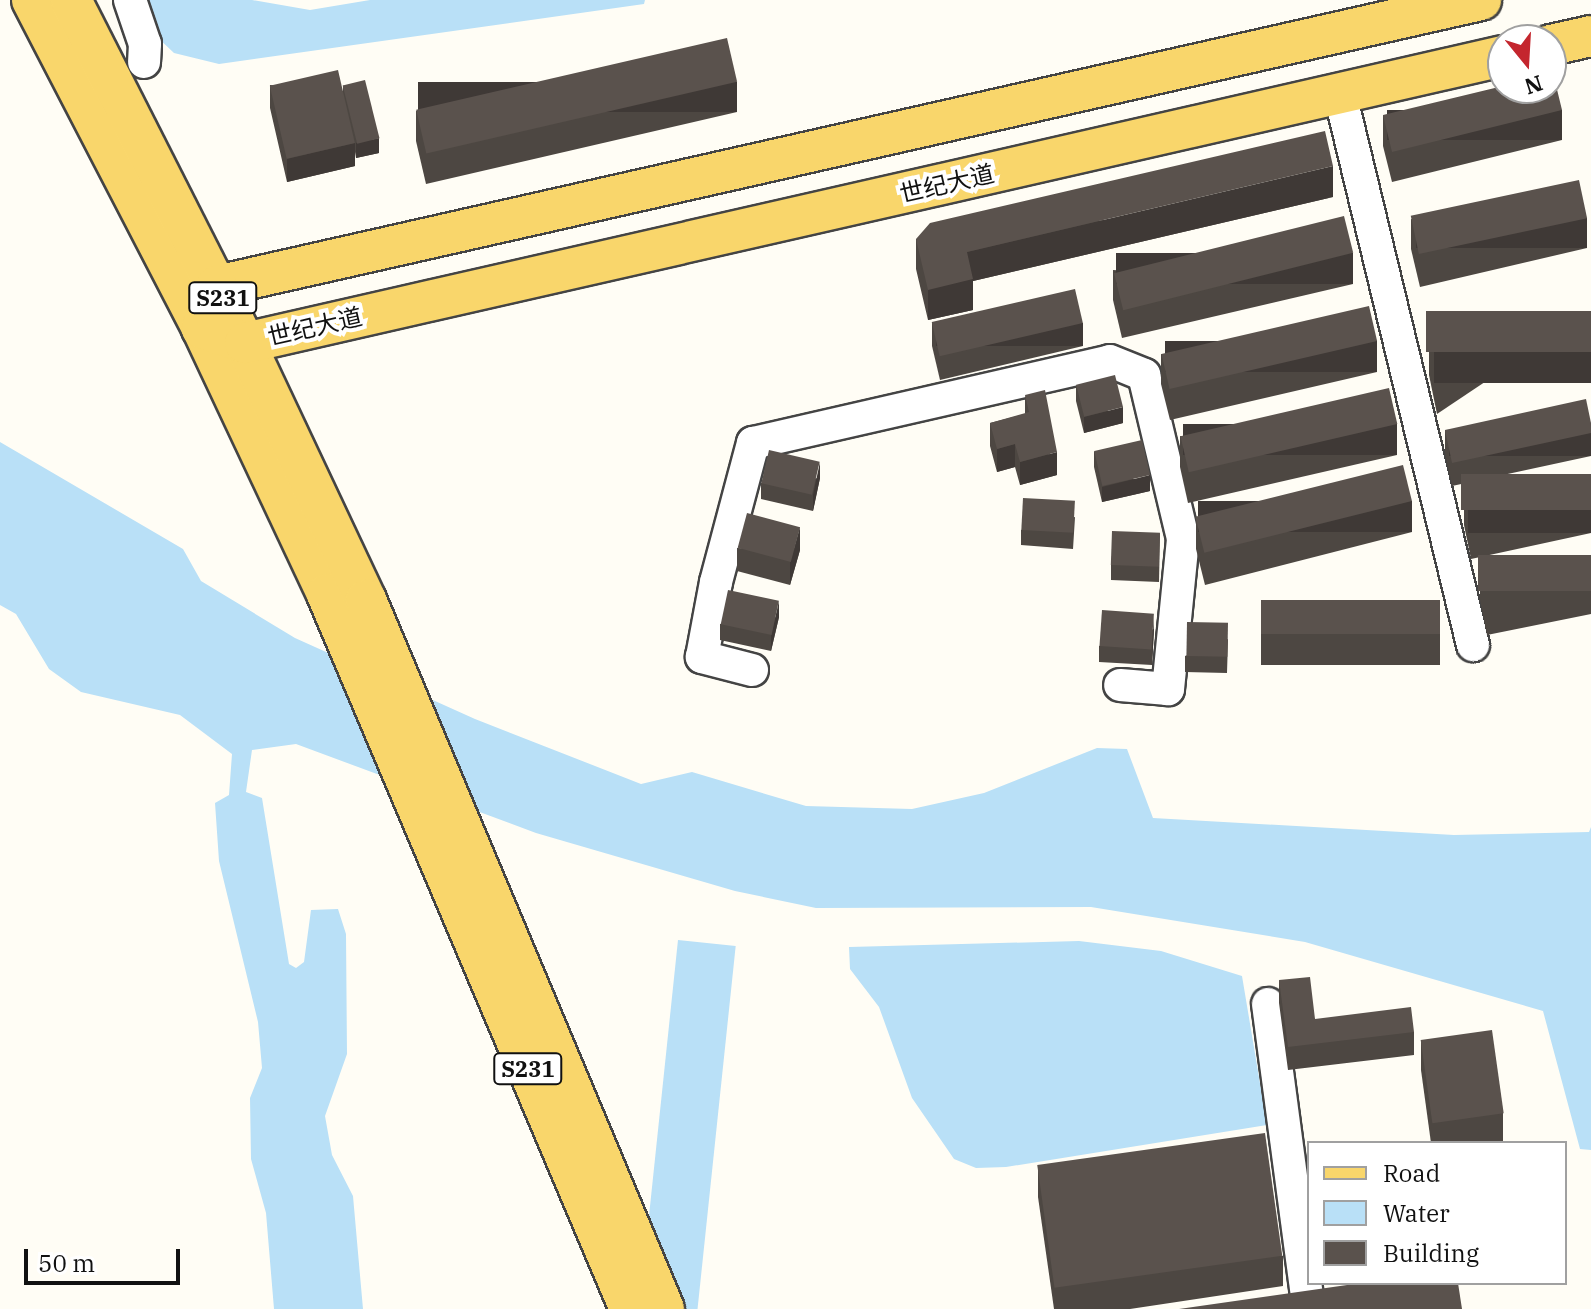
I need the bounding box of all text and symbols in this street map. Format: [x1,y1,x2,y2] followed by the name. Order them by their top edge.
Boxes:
[1487,24,1567,104] north arrow
[1521,69,1547,102] text: N
[897,159,997,209] street label: 世纪大道
[187,280,259,316] road number: S231
[265,302,365,352] street label: 世纪大道
[492,1051,564,1087] road number: S231
[1307,1141,1567,1285] legend
[1383,1157,1440,1189] text: Road
[1383,1197,1450,1229] text: Water
[28,1233,184,1283] scale bar
[1383,1237,1479,1269] text: Building
[38,1247,95,1279] text: 50 m

